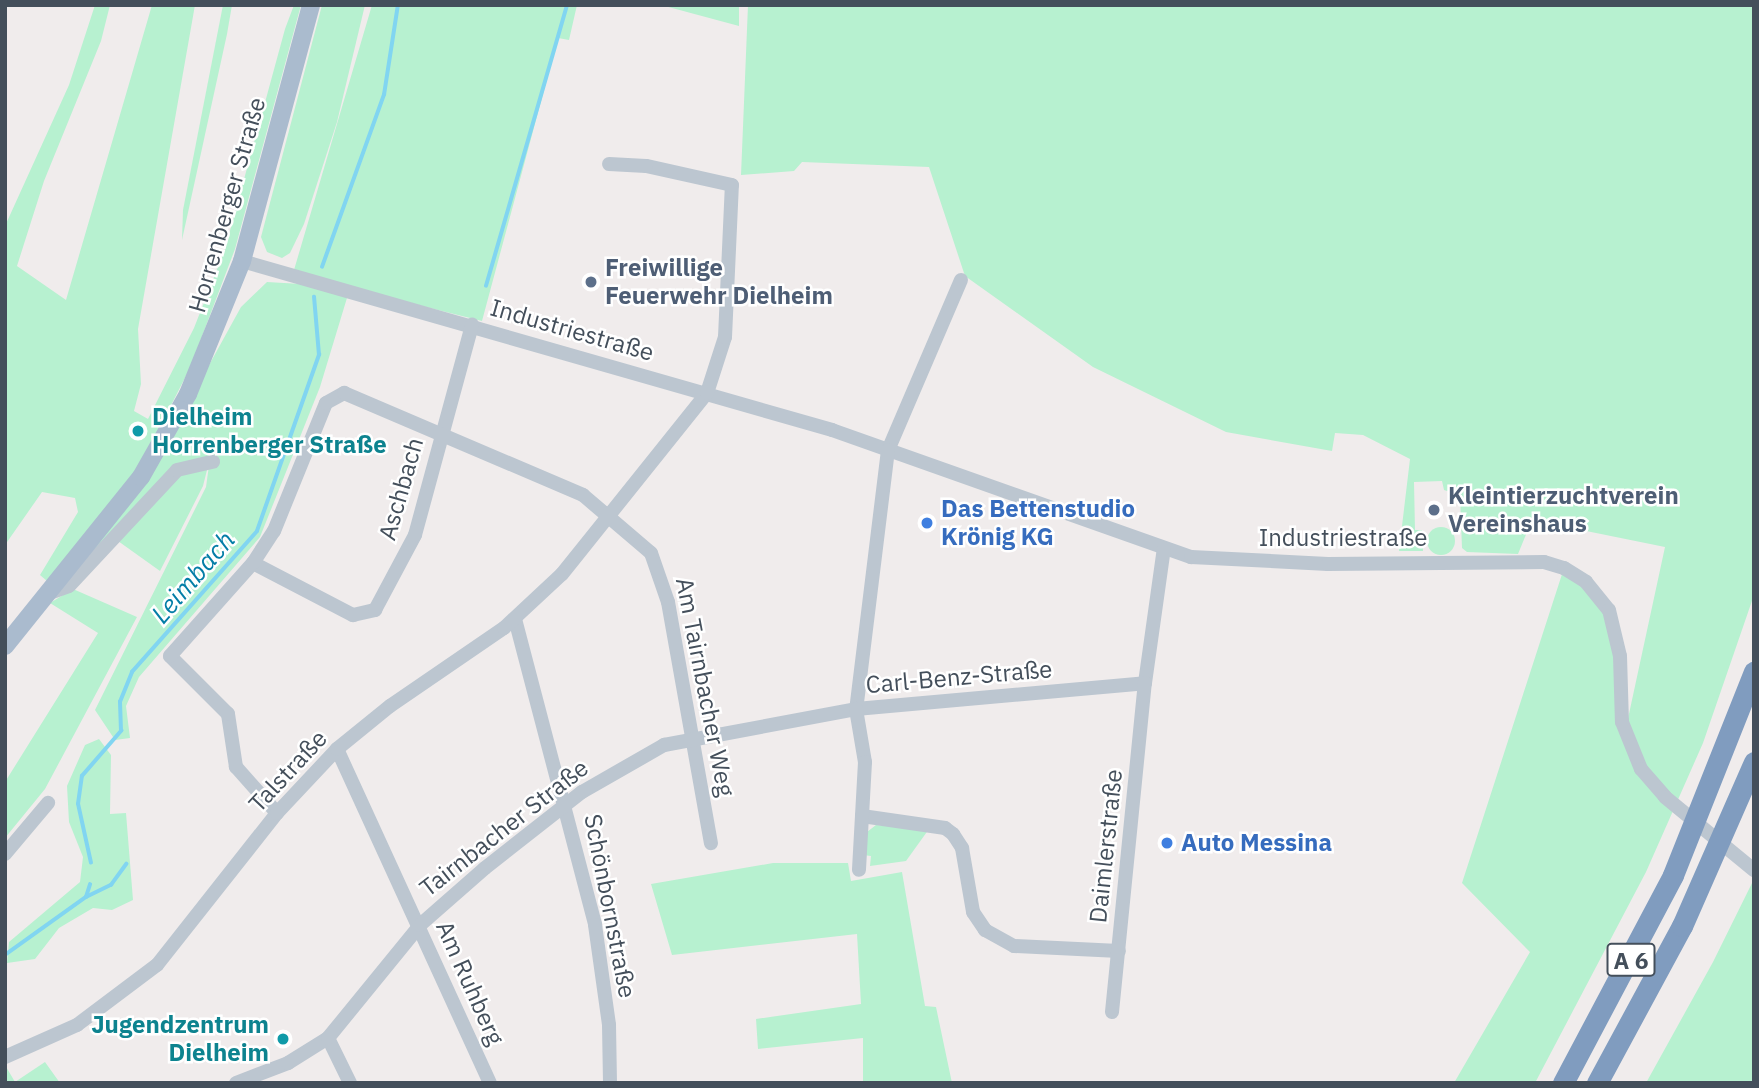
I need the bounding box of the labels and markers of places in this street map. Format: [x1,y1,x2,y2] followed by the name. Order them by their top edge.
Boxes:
[605,254,833,310] place label: Freiwillige Feuerwehr Dielheim
[583,274,599,290] marker: Freiwillige Feuerwehr Dielheim
[152,403,387,459] place label: Dielheim Horrenberger Straße
[130,423,146,439] marker: Dielheim Horrenberger Straße
[1448,482,1679,538] place label: Kleintierzuchtverein Vereinshaus
[941,495,1135,551] place label: Das Bettenstudio Krönig KG
[1426,502,1442,518] marker: Kleintierzuchtverein Vereinshaus
[919,515,935,531] marker: Das Bettenstudio Krönig KG
[1181,829,1332,857] place label: Auto Messina
[1159,835,1175,851] marker: Auto Messina
[91,1011,269,1067] place label: Jugendzentrum Dielheim
[275,1031,291,1047] marker: Jugendzentrum Dielheim

